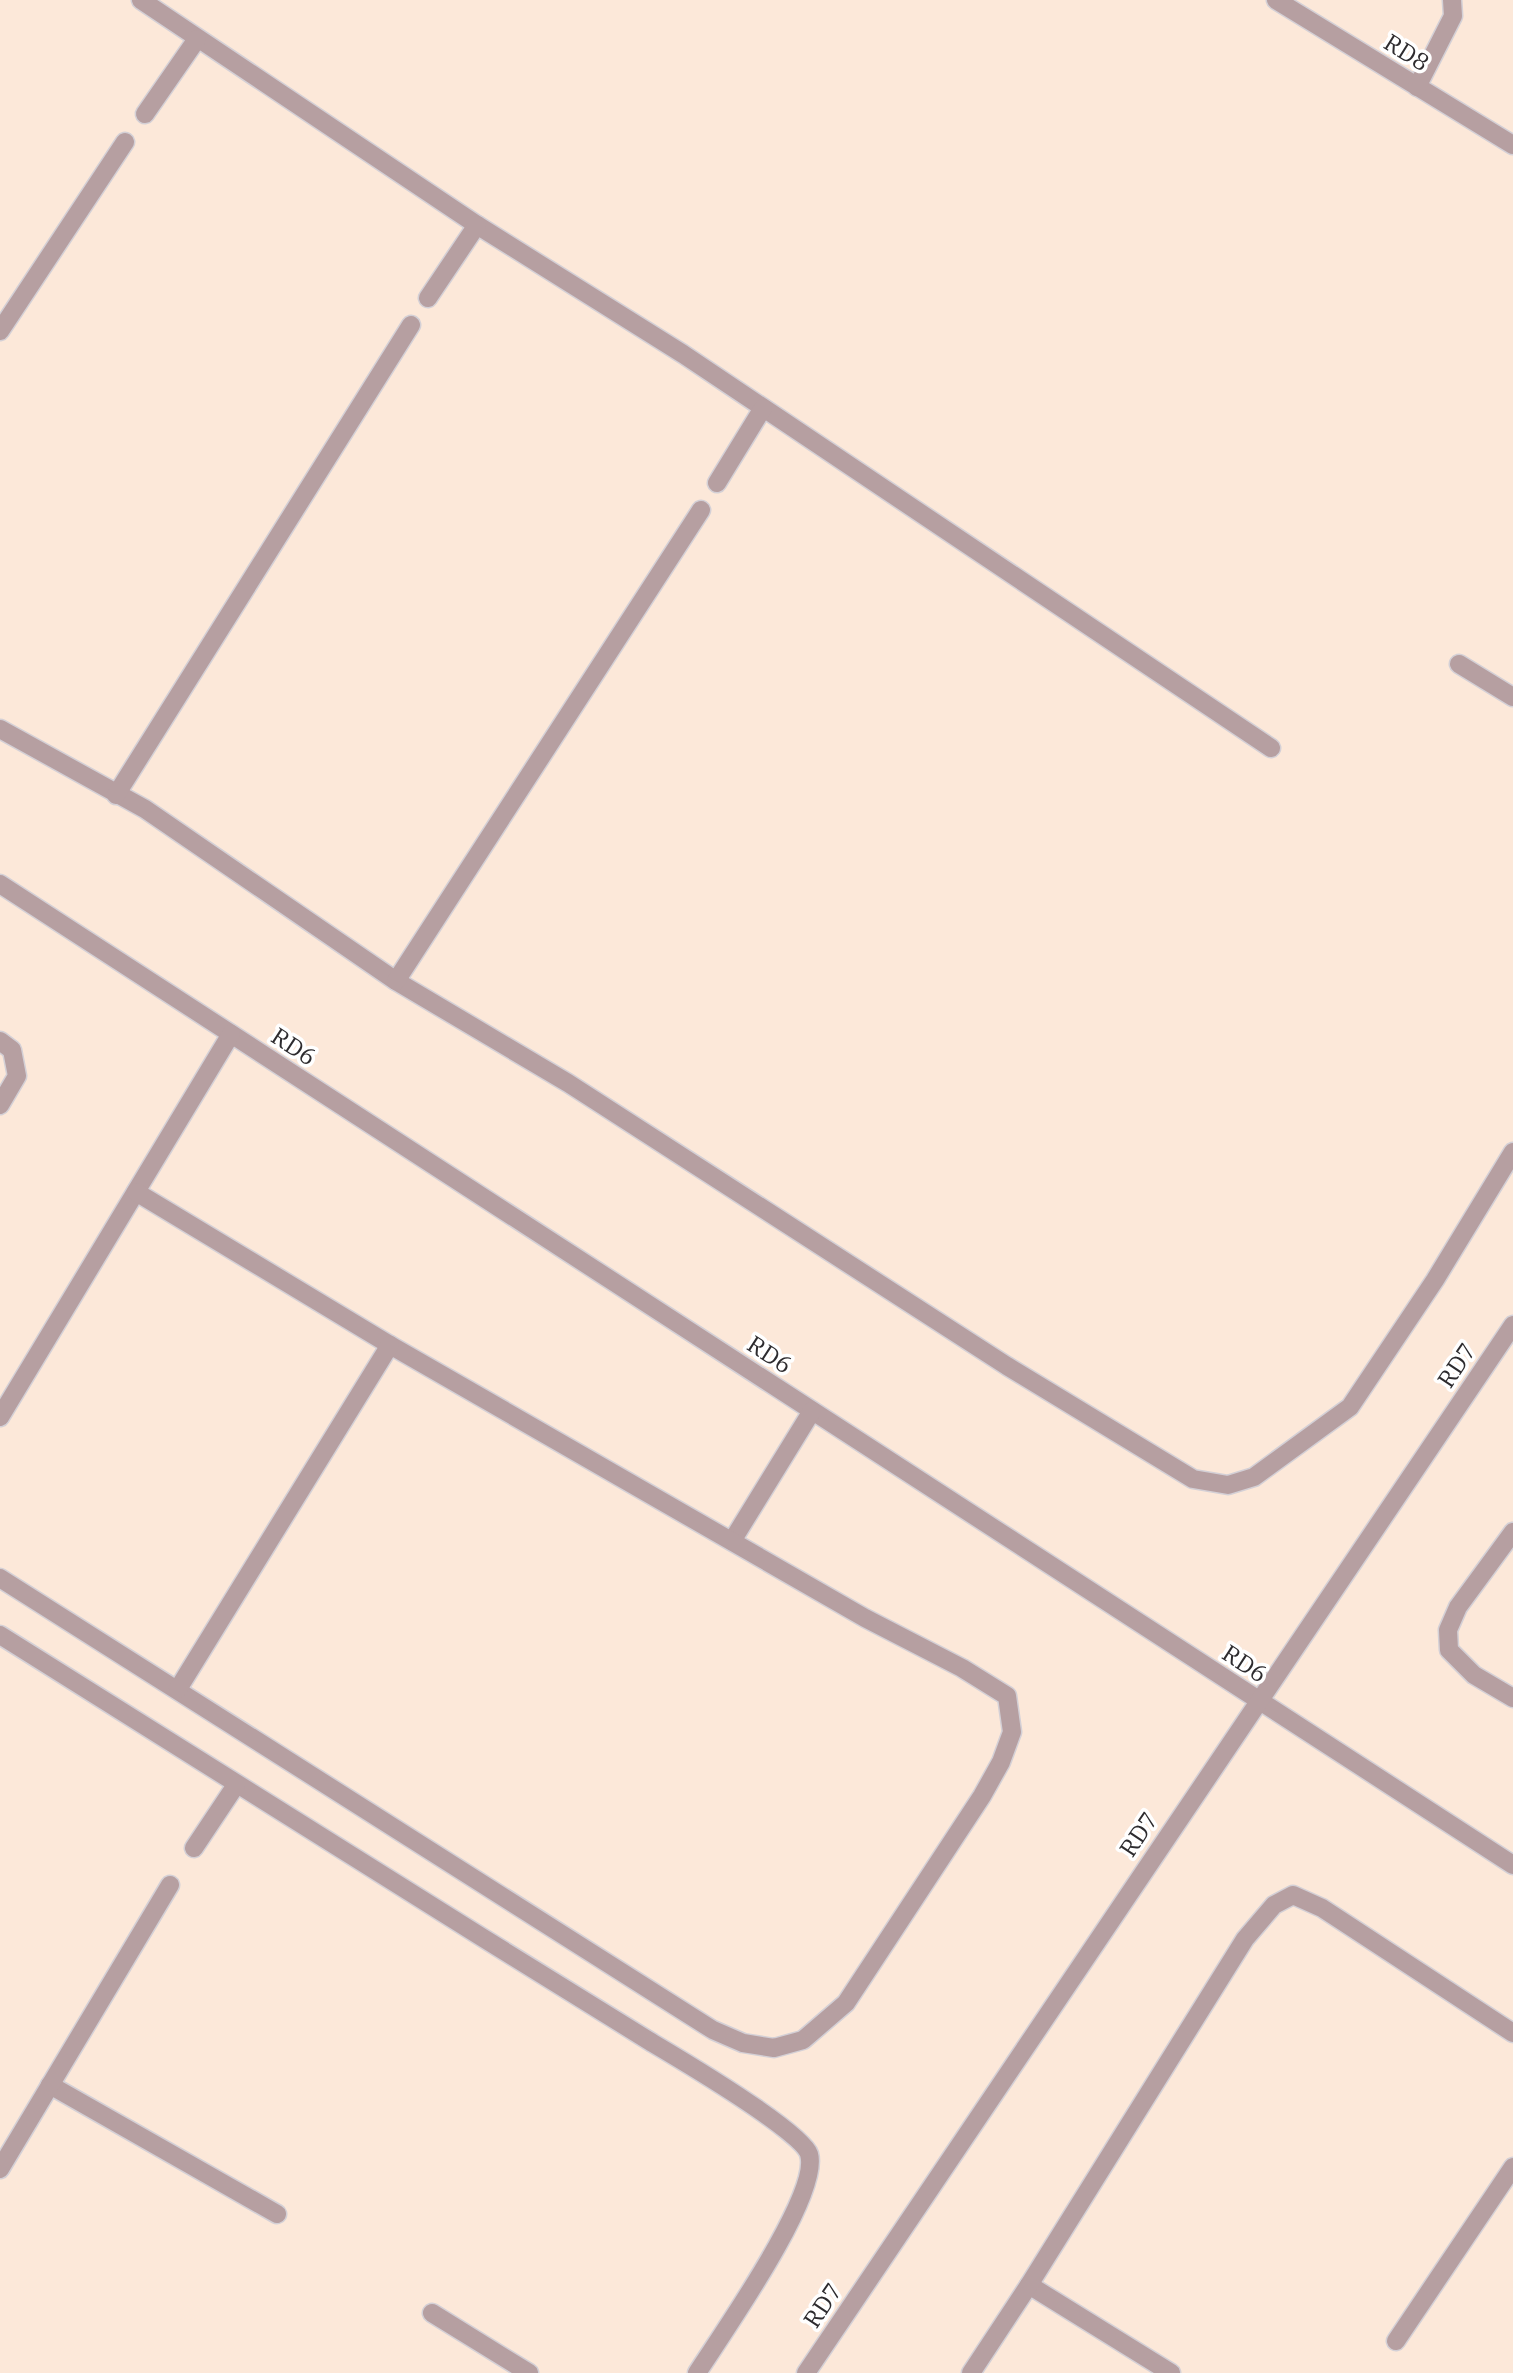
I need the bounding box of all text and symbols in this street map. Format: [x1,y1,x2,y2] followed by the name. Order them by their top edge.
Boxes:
[1378,26,1436,78] street label: RD8
[265,1020,323,1072] street label: RD6
[741,1328,799,1380] street label: RD6
[1429,1336,1483,1394] street label: RD7
[1216,1637,1274,1689] street label: RD6
[1111,1805,1165,1863] street label: RD7
[795,2276,849,2334] street label: RD7

